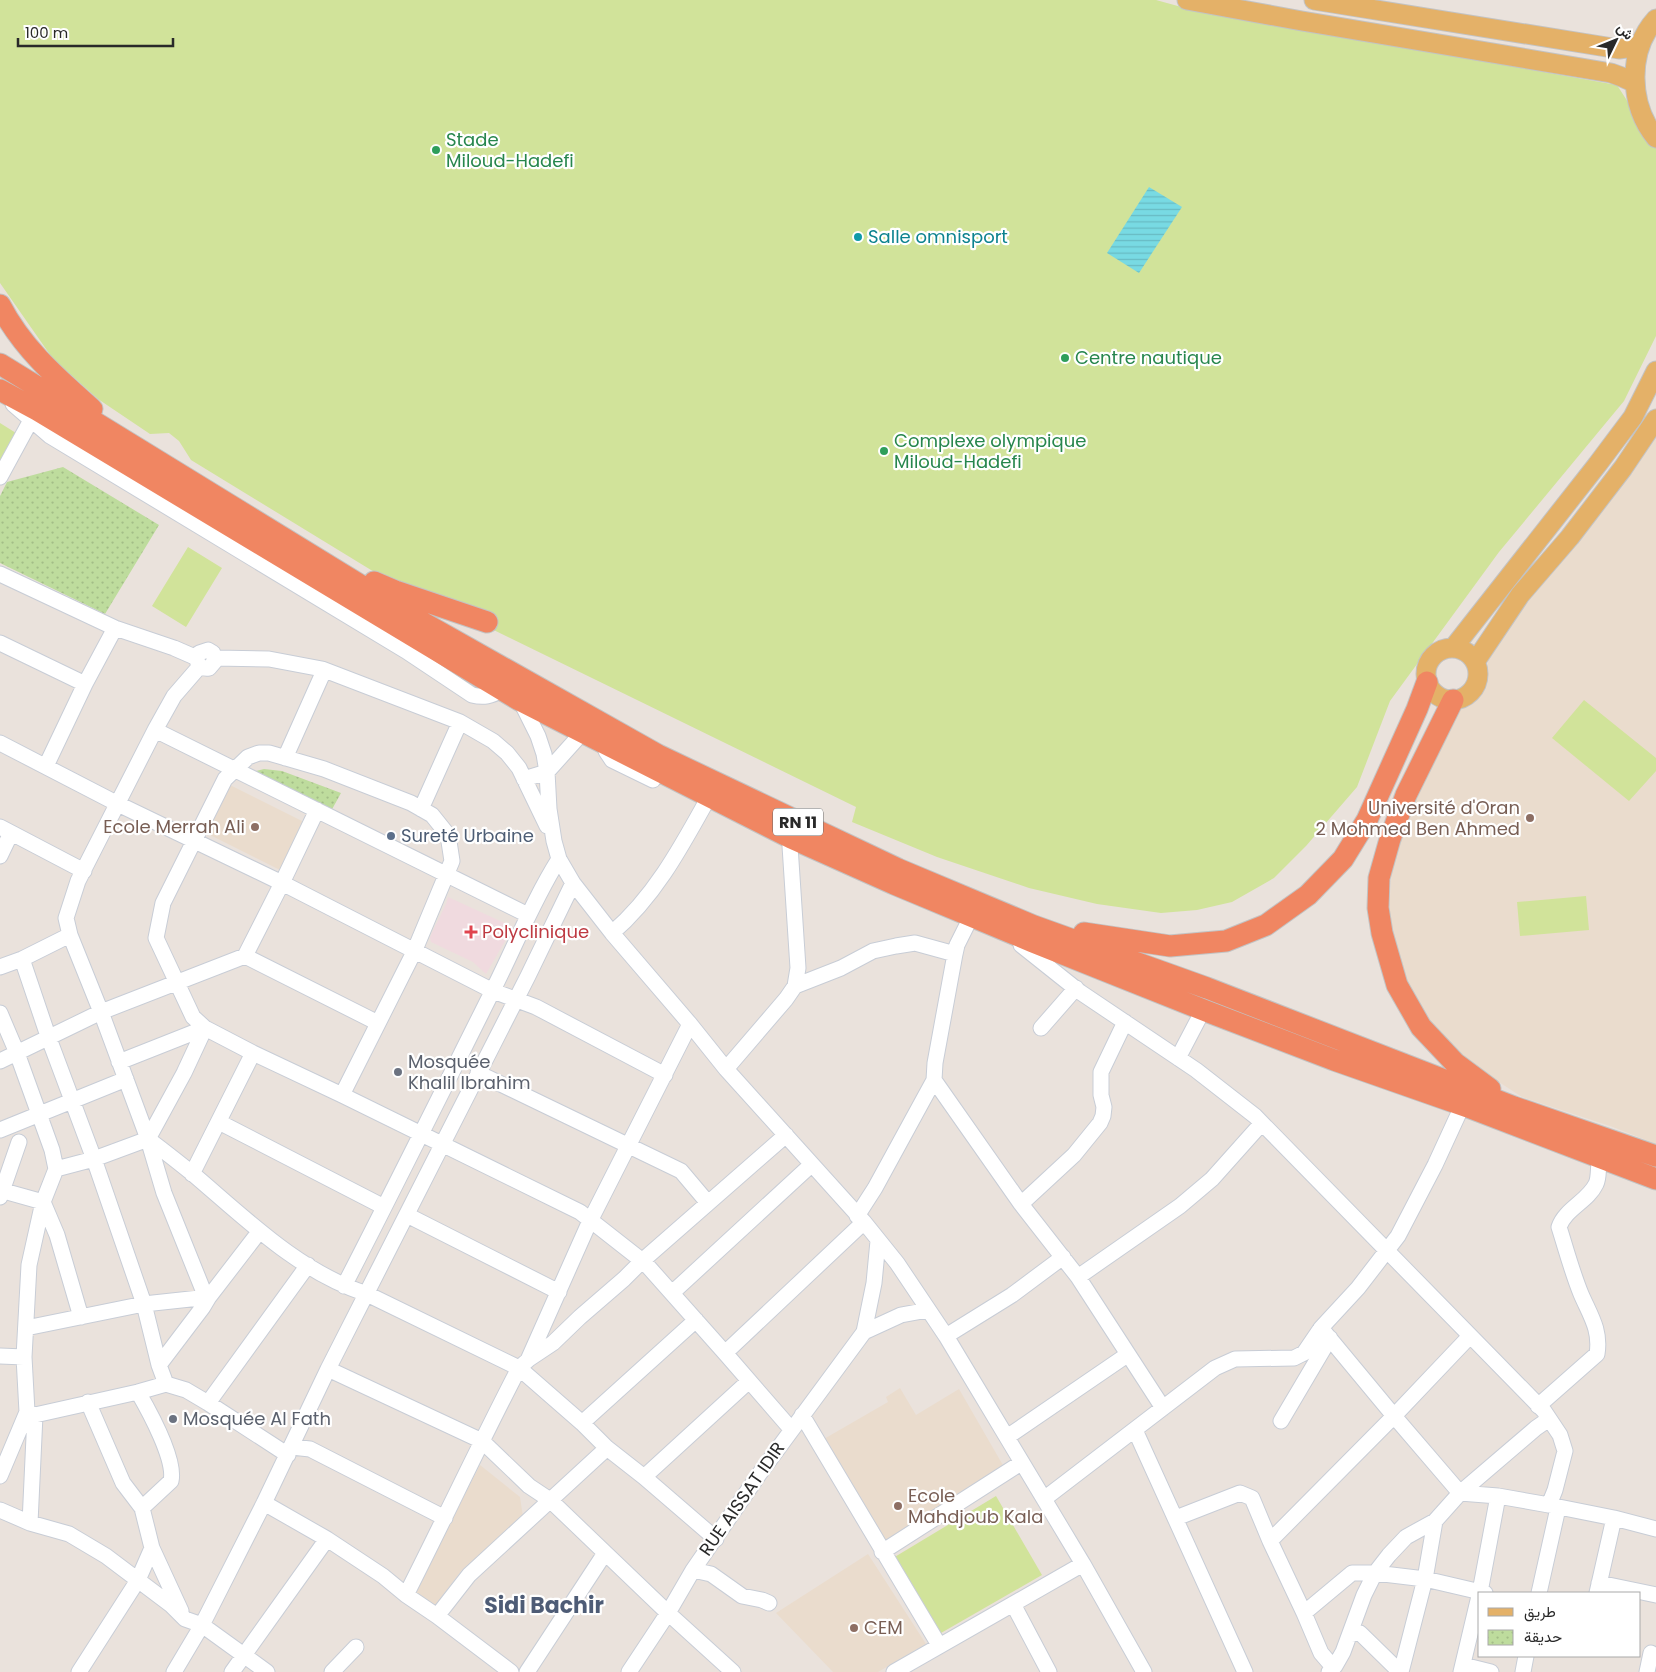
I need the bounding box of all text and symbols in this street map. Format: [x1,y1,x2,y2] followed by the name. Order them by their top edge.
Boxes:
[18,15,172,47] scale bar
[1591,15,1641,65] north arrow
[1612,18,1639,44] text: ش
[25,22,68,43] text: 100 m
[446,127,574,173] place label: Stade Miloud-Hadefi
[430,144,442,156] marker: Stade Miloud-Hadefi
[868,224,1008,249] place label: Salle omnisport
[852,231,864,243] marker: Salle omnisport
[1075,345,1222,370] place label: Centre nautique
[1059,352,1071,364] marker: Centre nautique
[894,428,1086,474] place label: Complexe olympique Miloud-Hadefi
[878,445,890,457] marker: Complexe olympique Miloud-Hadefi
[1316,795,1520,841] place label: Université d'Oran 2 Mohmed Ben Ahmed
[773,809,823,836] road number: RN 11
[1524,812,1536,824] marker: Université d'Oran 2 Mohmed Ben Ahmed
[103,814,245,839] place label: Ecole Merrah Ali
[249,821,261,833] marker: Ecole Merrah Ali
[401,823,534,848] place label: Sureté Urbaine
[385,830,397,842] marker: Sureté Urbaine
[482,919,589,944] place label: Polyclinique
[464,925,478,939] marker: Polyclinique
[408,1049,531,1095] place label: Mosquée Khalil Ibrahim
[392,1066,404,1078] marker: Mosquée Khalil Ibrahim
[183,1406,331,1431] place label: Mosquée Al Fath
[167,1413,179,1425] marker: Mosquée Al Fath
[693,1437,790,1561] street label: RUE AISSAT IDIR
[908,1483,1043,1529] place label: Ecole Mahdjoub Kala
[892,1500,904,1512] marker: Ecole Mahdjoub Kala
[484,1590,604,1621] district label: Sidi Bachir
[1478,1592,1641,1657] legend
[1524,1601,1556,1622] text: طريق
[864,1615,903,1640] place label: CEM
[848,1622,860,1634] marker: CEM
[1524,1626,1562,1647] text: حديقة

